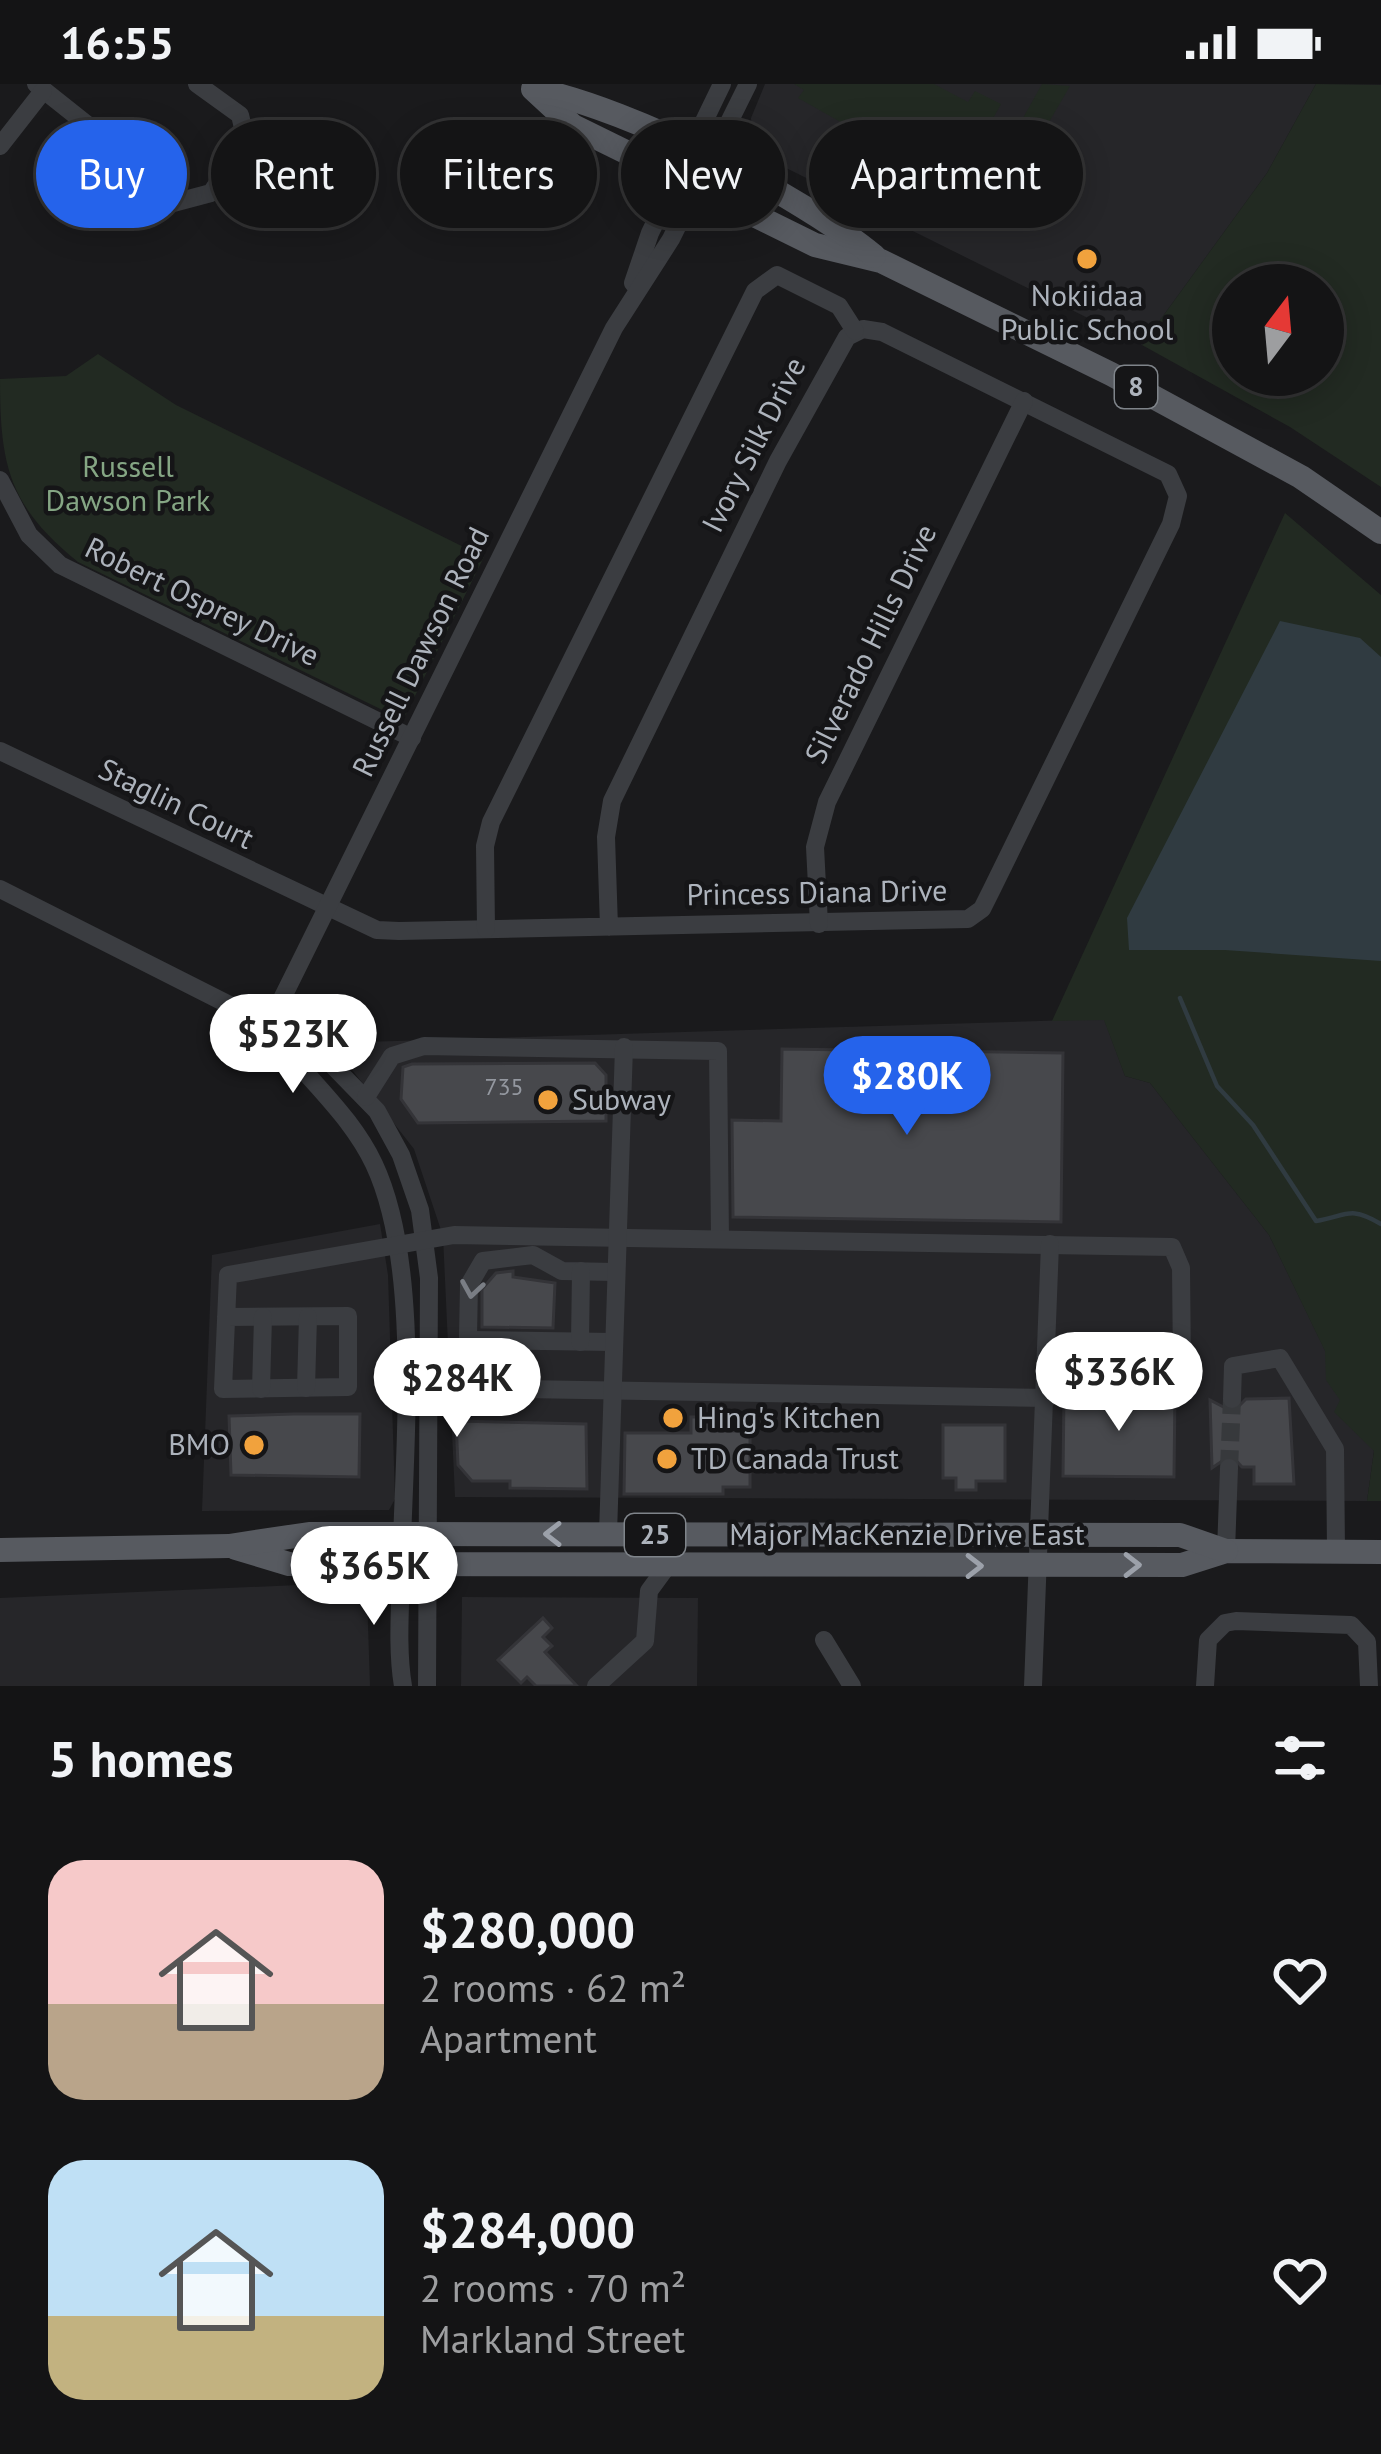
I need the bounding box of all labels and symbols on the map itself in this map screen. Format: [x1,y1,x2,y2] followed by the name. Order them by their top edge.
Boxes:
[1074,246,1100,272] marker: Nokiidaa Public School
[1212,264,1344,396] north arrow
[1001,275,1173,348] place label: Nokiidaa Public School
[692,350,814,538] street label: Ivory Silk Drive
[1115,366,1157,408] road number: 8
[46,446,211,519] park label: Russell Dawson Park
[795,518,944,769] street label: Silverado Hills Drive
[342,520,497,783] street label: Russell Dawson Road
[79,527,326,674] street label: Robert Osprey Drive
[93,748,261,857] street label: Staglin Court
[686,870,948,913] street label: Princess Diana Drive
[209,994,377,1096] pin: $523K
[823,1036,991,1138] pin: $280K
[484,1071,524,1102] house number: 735
[572,1079,671,1118] place label: Subway
[535,1087,561,1113] marker: Subway
[460,1280,486,1299] one-way arrow
[1035,1332,1203,1434] pin: $336K
[373,1338,541,1440] pin: $284K
[697,1397,881,1436] place label: Hing's Kitchen
[660,1405,686,1431] marker: Hing's Kitchen
[168,1424,230,1463] place label: BMO
[241,1432,267,1458] marker: BMO
[691,1438,899,1477] place label: TD Canada Trust
[654,1446,680,1472] marker: TD Canada Trust
[625,1514,685,1556] road number: 25
[729,1514,1085,1553] street label: Major MacKenzie Drive East
[543,1521,561,1547] one-way arrow
[290,1526,458,1628] pin: $365K
[1124,1552,1142,1578] one-way arrow
[966,1553,984,1579] one-way arrow

